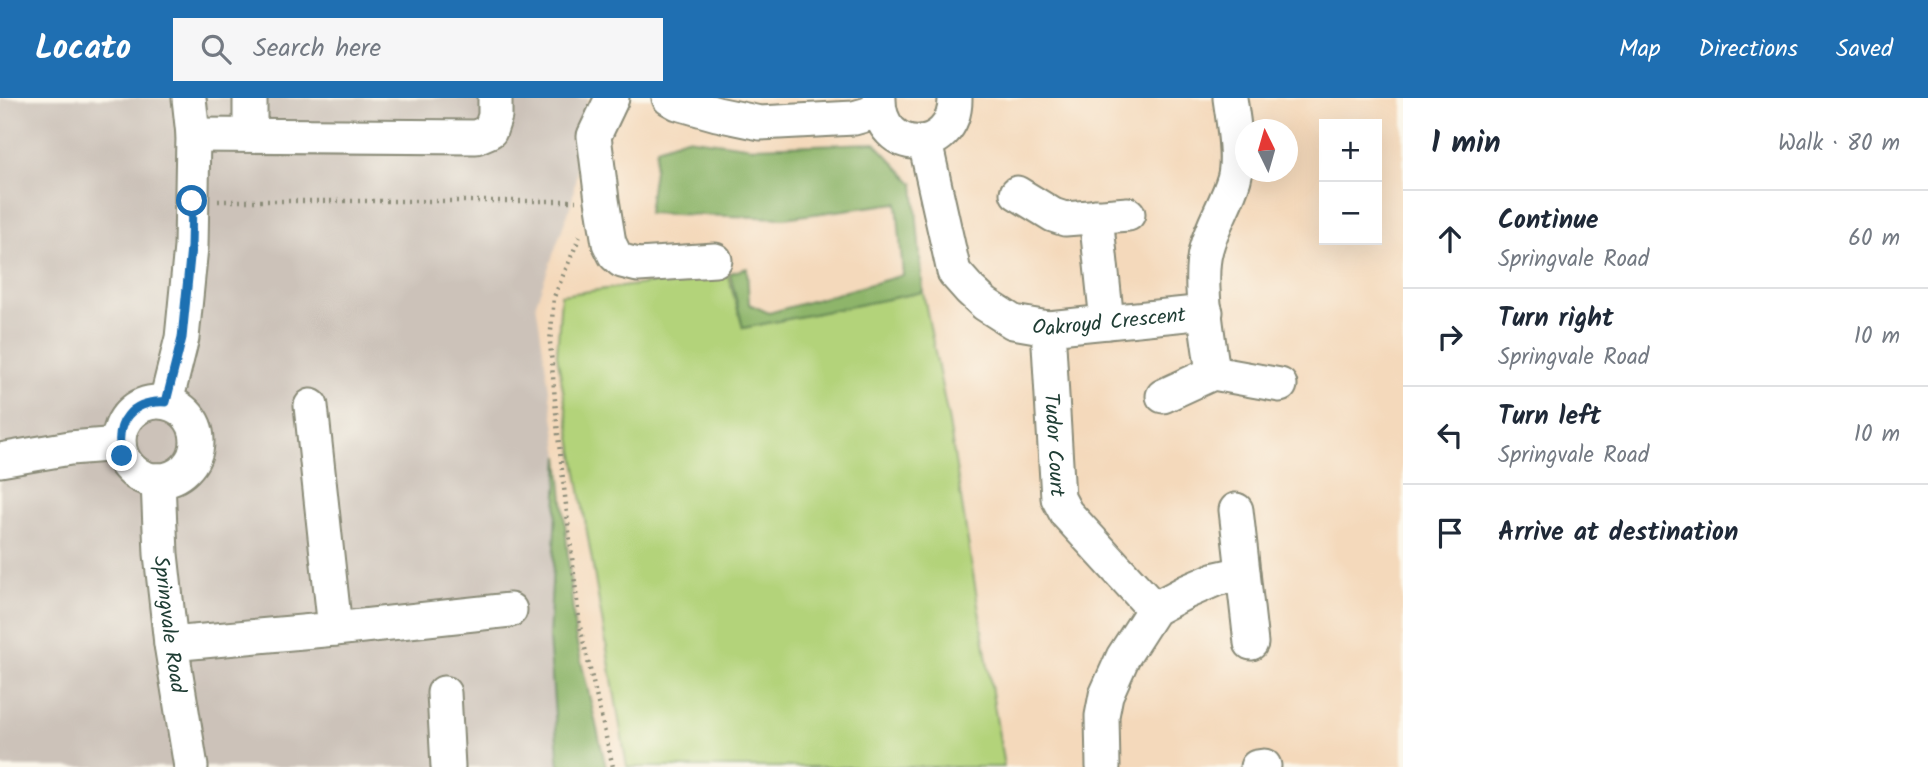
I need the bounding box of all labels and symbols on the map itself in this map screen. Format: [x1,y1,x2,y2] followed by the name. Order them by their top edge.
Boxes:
[1235,119,1298,182] north arrow
[176,185,207,216] route start
[1030,299,1188,346] street label: Oakroyd Crescent
[1034,392,1073,499] street label: Tudor Court
[106,440,137,471] route end
[143,554,194,696] street label: Springvale Road

